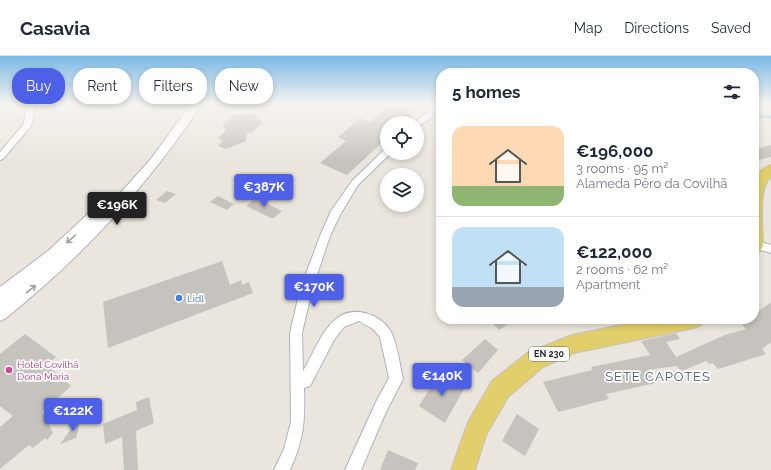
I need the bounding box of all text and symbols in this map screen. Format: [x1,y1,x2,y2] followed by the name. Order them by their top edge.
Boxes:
[20,17,90,39] text: Casavia
[574,20,602,36] text: Map
[624,20,689,36] text: Directions
[711,20,751,36] text: Saved
[12,68,65,104] chip: Buy
[73,68,131,104] chip: Rent
[139,68,207,104] chip: Filters
[215,68,273,104] chip: New
[721,81,743,103] icon: filters
[452,82,520,102] text: 5 homes
[380,116,424,212] map controls
[380,116,424,160] button: locate
[576,141,654,161] text: €196,000
[484,142,532,190] icon: home
[576,161,668,176] text: 3 rooms · 95 m²
[380,168,424,212] button: layers
[236,174,292,208] pin: €387K
[576,176,727,191] text: Alameda Pêro da Covilhã
[243,179,285,194] text: €387K
[89,192,145,226] pin: €196K
[96,197,138,212] text: €196K
[66,234,76,243] one-way arrow
[576,242,652,262] text: €122,000
[484,243,532,291] icon: home
[576,262,668,277] text: 2 rooms · 62 m²
[286,274,342,308] pin: €170K
[576,277,640,292] text: Apartment
[294,279,334,294] text: €170K
[25,285,36,293] one-way arrow
[174,293,184,303] marker: Lidl
[187,293,204,304] place label: Lidl
[529,347,569,361] road number: EN 230
[17,359,78,382] place label: Hotel Covilhã Dona Maria
[414,363,470,397] pin: €140K
[4,365,14,375] marker: Hotel Covilhã Dona Maria
[422,368,462,383] text: €140K
[605,369,711,384] district label: SETE CAPOTES
[45,398,101,432] pin: €122K
[53,403,93,418] text: €122K

